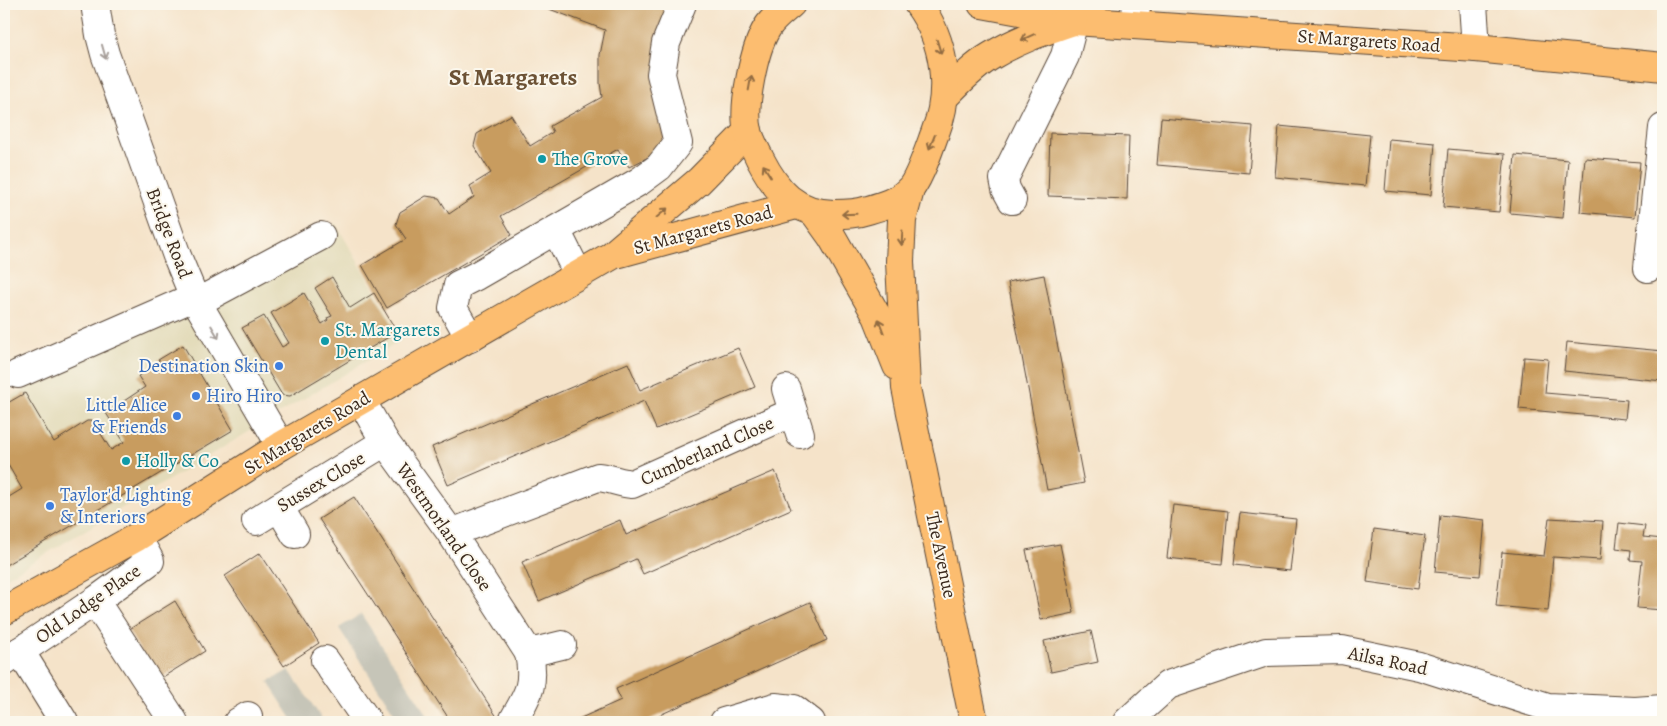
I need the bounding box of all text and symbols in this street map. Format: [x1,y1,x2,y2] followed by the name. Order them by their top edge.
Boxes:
[1297,23,1442,59] street label: St Margarets Road
[1021,33,1036,42] one-way arrow
[935,39,945,55] one-way arrow
[100,43,110,59] one-way arrow
[449,61,577,93] district label: St Margarets
[746,75,756,91] one-way arrow
[926,135,935,150] one-way arrow
[552,146,628,172] place label: The Grove
[536,153,548,165] marker: The Grove
[762,164,772,178] one-way arrow
[140,184,199,283] street label: Bridge Road
[631,199,776,261] street label: St Margarets Road
[655,207,668,218] one-way arrow
[841,209,857,218] one-way arrow
[897,230,906,246] one-way arrow
[335,317,440,365] place label: St. Margarets Dental
[876,319,886,334] one-way arrow
[210,325,220,339] one-way arrow
[319,335,331,347] marker: St. Margarets Dental
[138,353,269,379] place label: Destination Skin
[273,360,285,372] marker: Destination Skin
[206,383,282,409] place label: Hiro Hiro
[239,385,376,481] street label: St Margarets Road
[190,390,202,402] marker: Hiro Hiro
[86,392,167,440] place label: Little Alice & Friends
[171,410,183,422] marker: Little Alice & Friends
[636,410,778,492] street label: Cumberland Close
[272,445,370,519] street label: Sussex Close
[136,448,219,474] place label: Holly & Co
[120,455,132,467] marker: Holly & Co
[389,457,498,596] street label: Westmorland Close
[60,482,192,530] place label: Taylor'd Lighting & Interiors
[44,500,56,512] marker: Taylor'd Lighting & Interiors
[919,509,963,601] street label: The Avenue
[30,558,146,650] street label: Old Lodge Place
[1345,640,1431,682] street label: Ailsa Road

